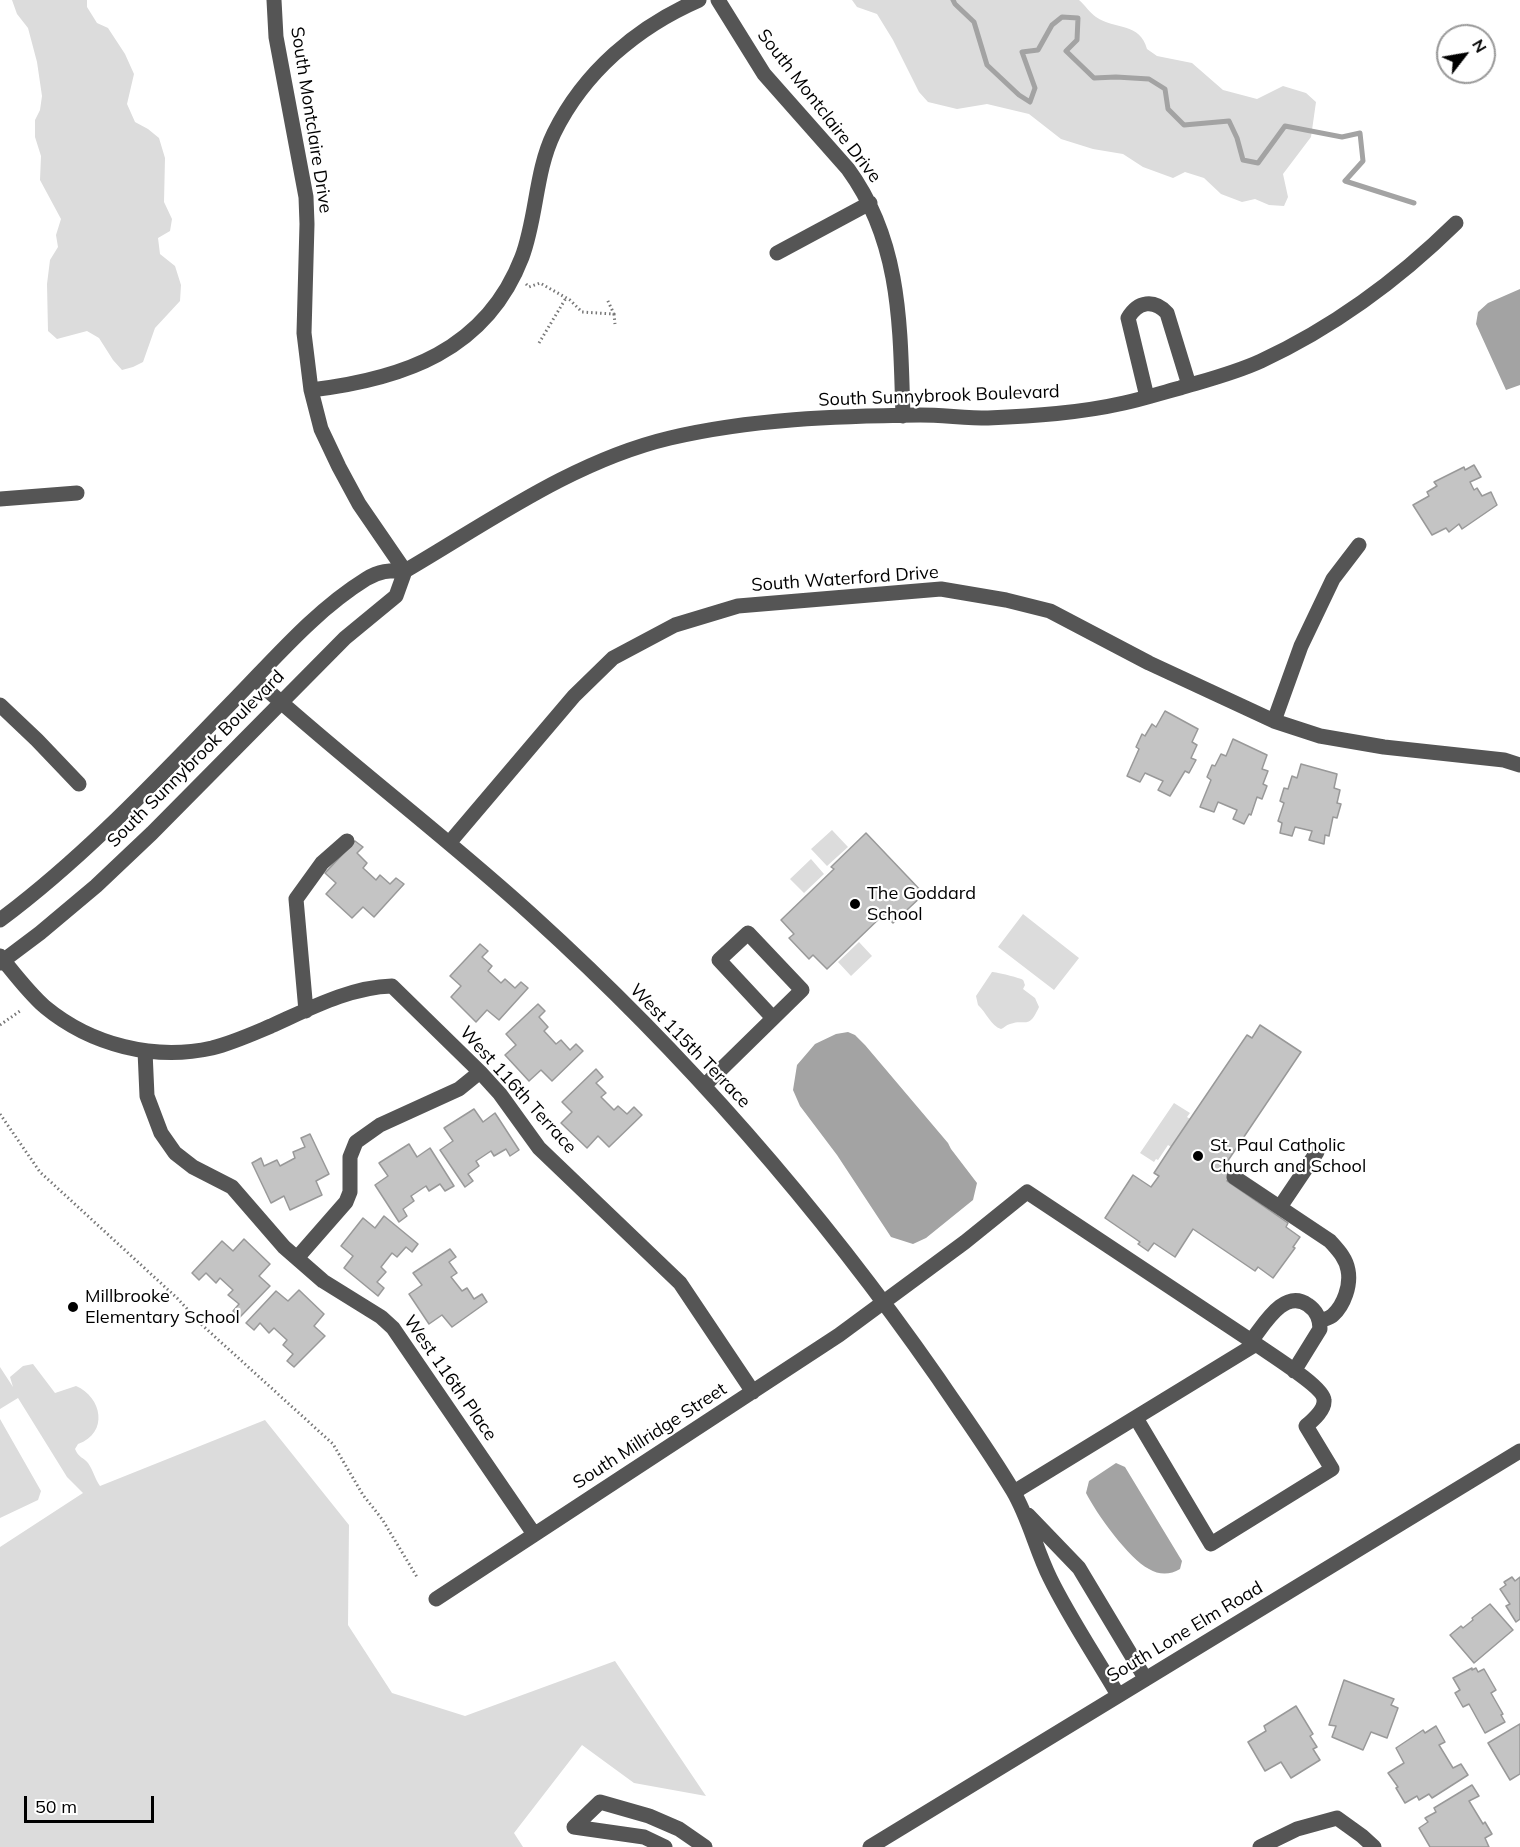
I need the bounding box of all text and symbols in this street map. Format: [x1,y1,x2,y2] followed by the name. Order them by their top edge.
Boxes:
[1436,24,1496,84] north arrow
[286,25,336,215] street label: South Montclaire Drive
[752,25,886,187] street label: South Montclaire Drive
[1468,35,1491,56] text: N
[818,381,1060,411] street label: South Sunnybrook Boulevard
[751,562,939,596] street label: South Waterford Drive
[103,666,289,852] street label: South Sunnybrook Boulevard
[867,883,976,926] place label: The Goddard School
[848,897,862,911] marker: The Goddard School
[625,979,755,1113] street label: West 115th Terrace
[455,1022,581,1158] street label: West 116th Terrace
[1210,1135,1366,1178] place label: St. Paul Catholic Church and School
[1191,1149,1205,1163] marker: St. Paul Catholic Church and School
[85,1286,240,1328] place label: Millbrooke Elementary School
[66,1300,80,1314] marker: Millbrooke Elementary School
[399,1311,501,1445] street label: West 116th Place
[569,1378,731,1494] street label: South Millridge Street
[1103,1577,1267,1687] street label: South Lone Elm Road
[27,1784,158,1822] scale bar
[35,1795,77,1818] text: 50 m

